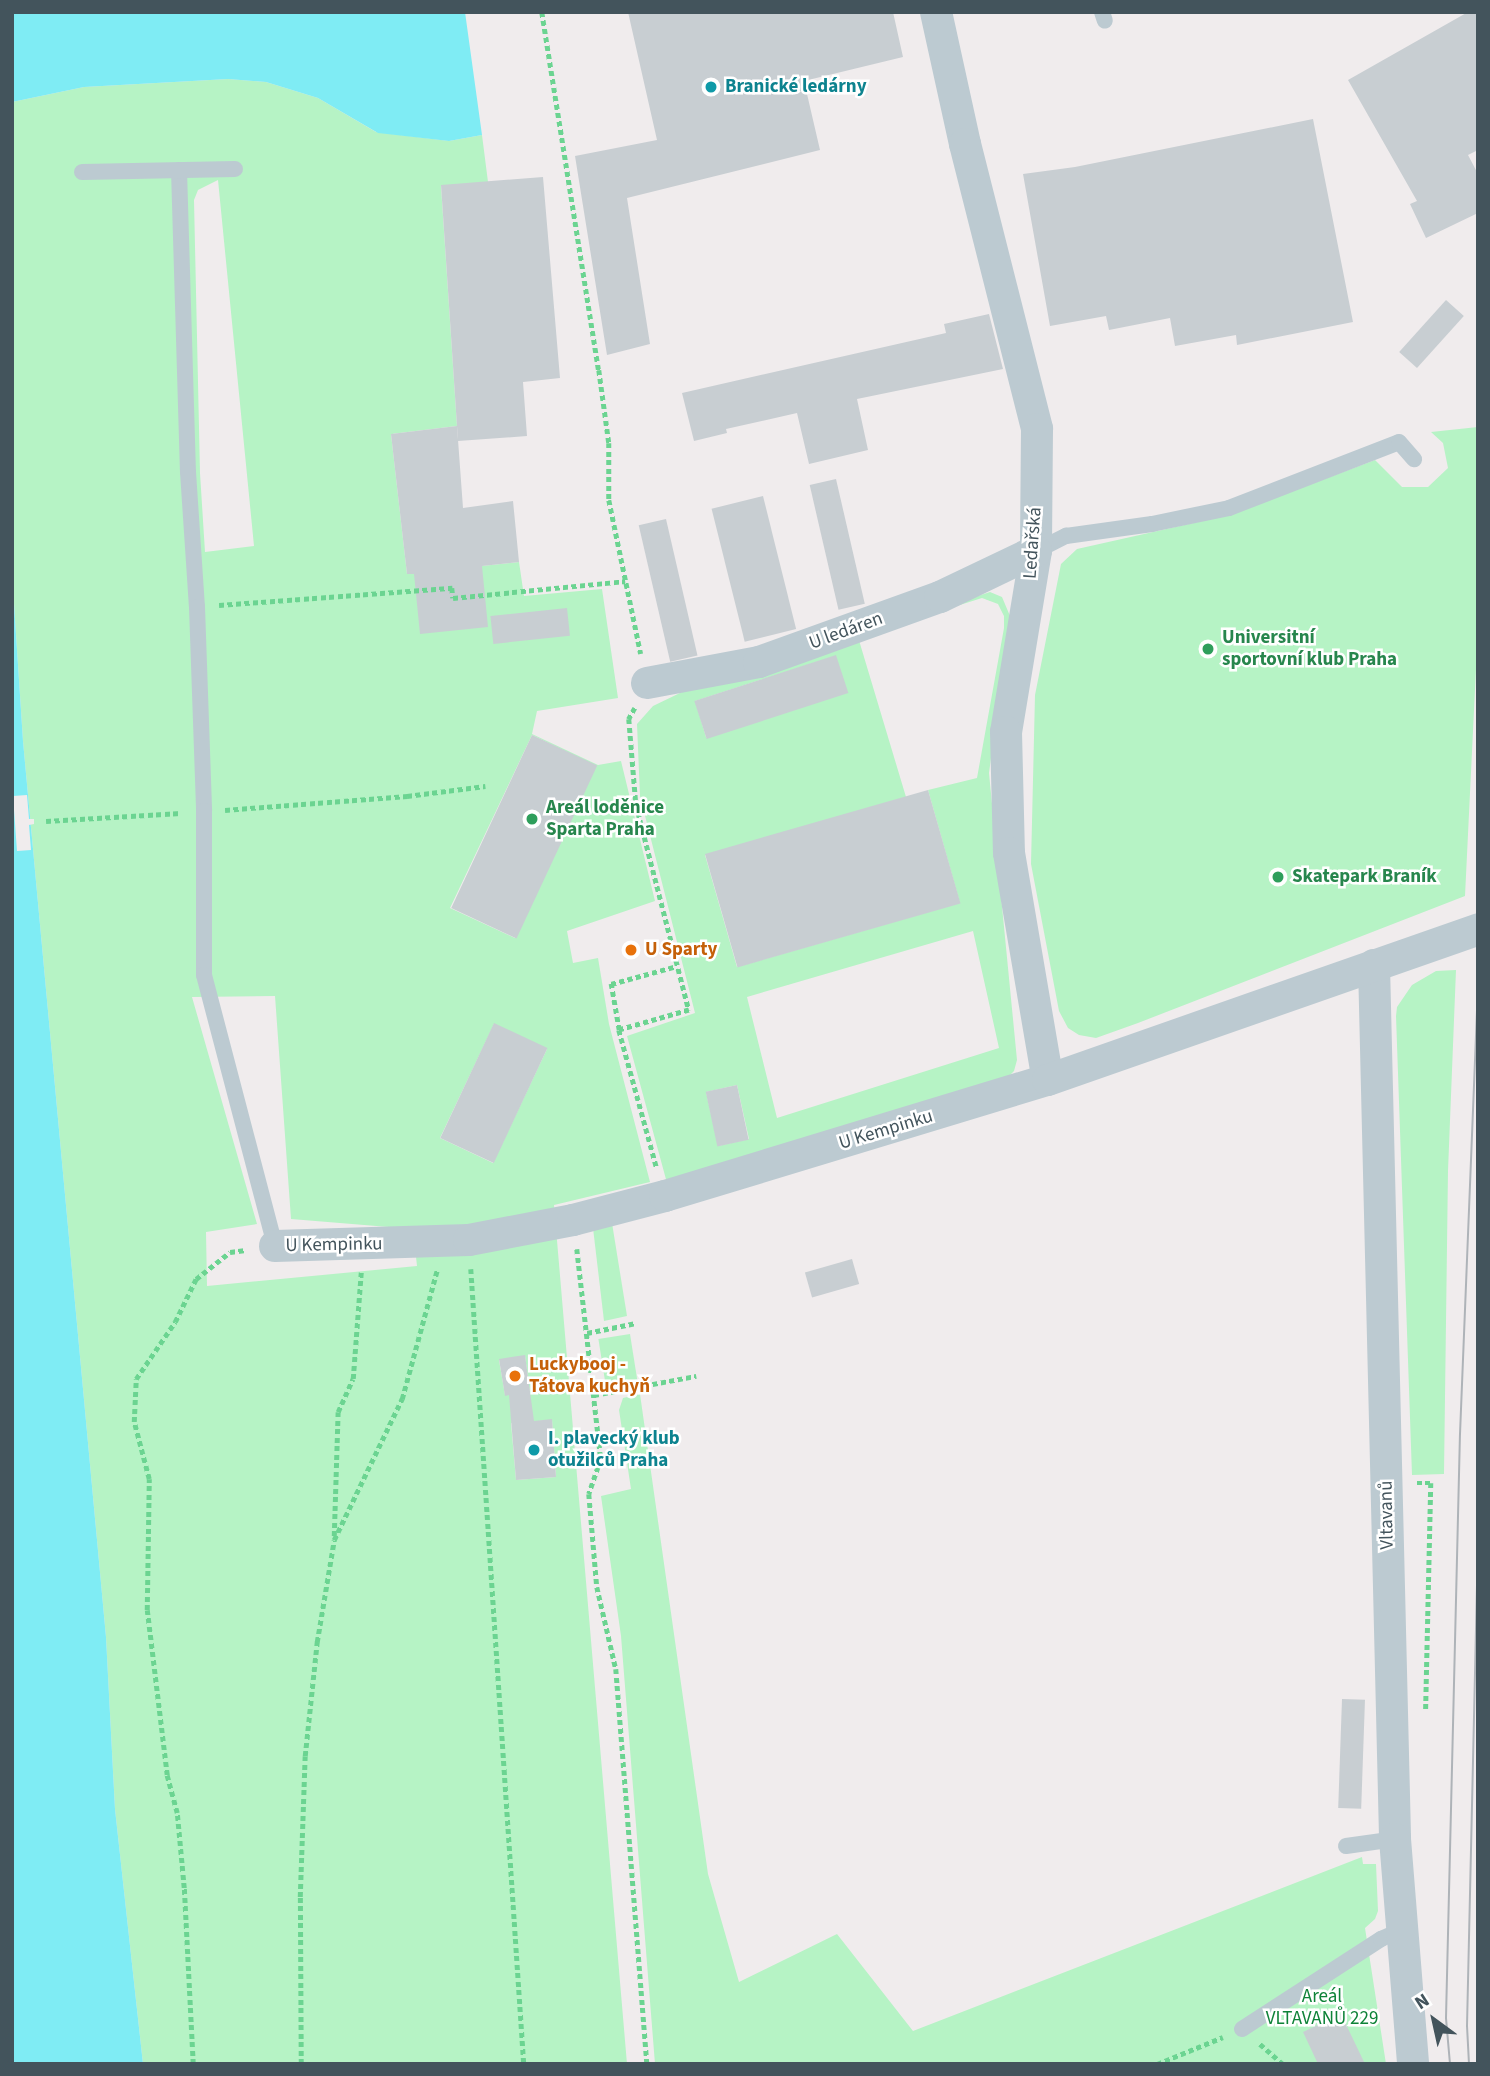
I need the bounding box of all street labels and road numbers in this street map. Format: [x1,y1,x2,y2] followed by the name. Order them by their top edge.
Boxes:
[1019,506,1047,580] street label: Ledařská
[806,607,886,655] street label: U ledáren
[836,1105,936,1155] street label: U Kempinku
[285,1233,383,1257] street label: U Kempinku
[1375,1480,1399,1550] street label: Vltavanů

